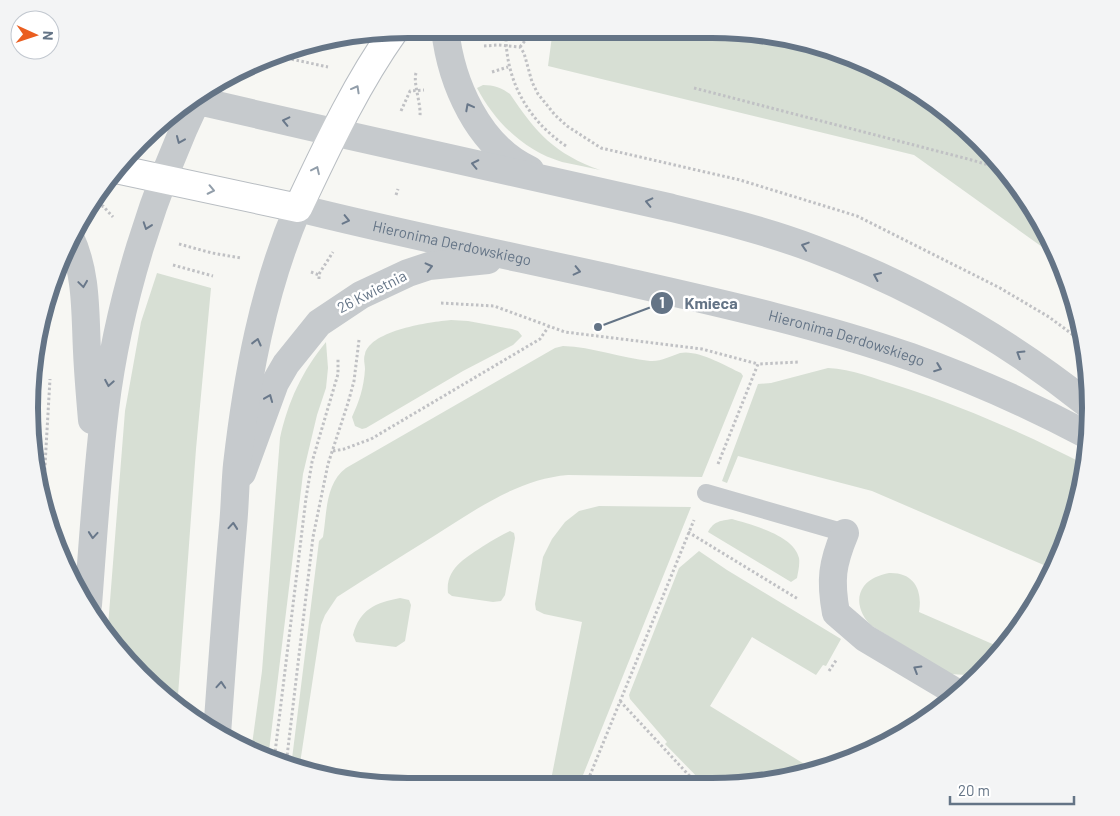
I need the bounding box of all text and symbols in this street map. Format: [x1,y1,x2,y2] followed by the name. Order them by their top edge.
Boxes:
[10,10,60,60] north arrow
[40,31,57,41] text: N
[350,85,360,94] one-way arrow
[465,104,475,113] one-way arrow
[281,116,290,127] one-way arrow
[175,135,186,144] one-way arrow
[470,160,479,170] one-way arrow
[310,166,320,175] one-way arrow
[206,184,215,195] one-way arrow
[644,197,653,208] one-way arrow
[341,214,350,225] one-way arrow
[371,216,533,269] street label: Hieronima Derdowskiego
[142,221,152,229] one-way arrow
[801,242,810,252] one-way arrow
[424,262,433,273] one-way arrow
[573,265,582,276] one-way arrow
[334,266,409,316] street label: 26 Kwietnia
[873,272,882,283] one-way arrow
[77,280,88,288] one-way arrow
[649,288,747,319] callout: Kmieca
[659,293,665,311] text: 1
[684,293,738,312] text: Kmieca
[767,306,928,369] street label: Hieronima Derdowskiego
[251,337,262,346] one-way arrow
[1016,351,1025,361] one-way arrow
[934,362,942,372] one-way arrow
[104,379,114,388] one-way arrow
[263,394,273,403] one-way arrow
[227,521,238,529] one-way arrow
[88,531,99,539] one-way arrow
[913,665,922,675] one-way arrow
[215,681,226,689] one-way arrow
[950,774,1074,806] scale bar
[958,781,990,799] text: 20 m

